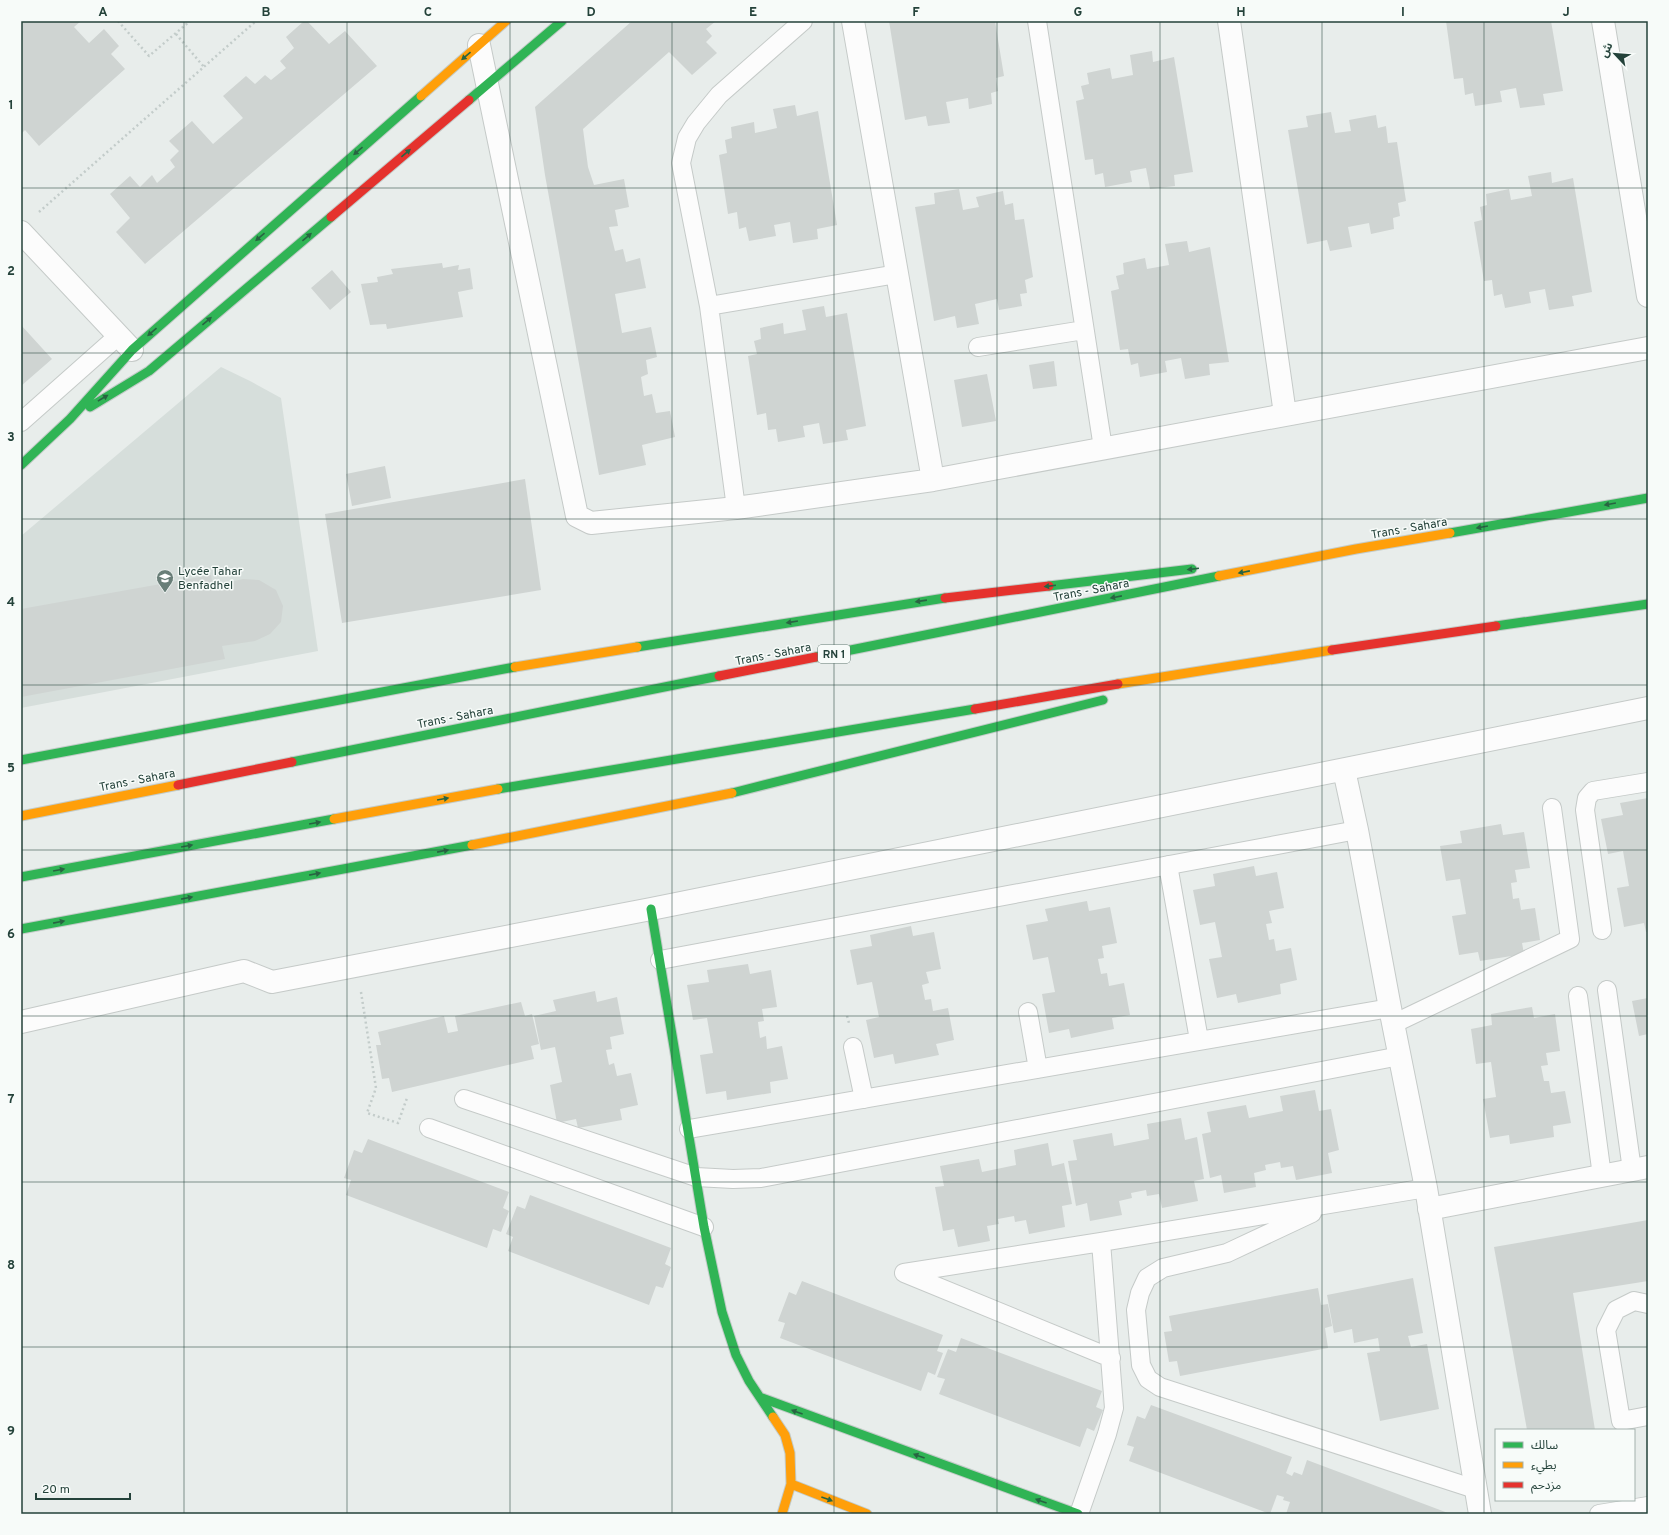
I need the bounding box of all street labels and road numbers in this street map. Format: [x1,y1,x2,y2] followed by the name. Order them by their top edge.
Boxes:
[1370,514,1449,544] street label: Trans - Sahara
[1052,576,1131,606] street label: Trans - Sahara
[734,640,813,670] street label: Trans - Sahara
[818,645,850,663] road number: RN 1
[416,703,495,733] street label: Trans - Sahara
[98,766,177,796] street label: Trans - Sahara

